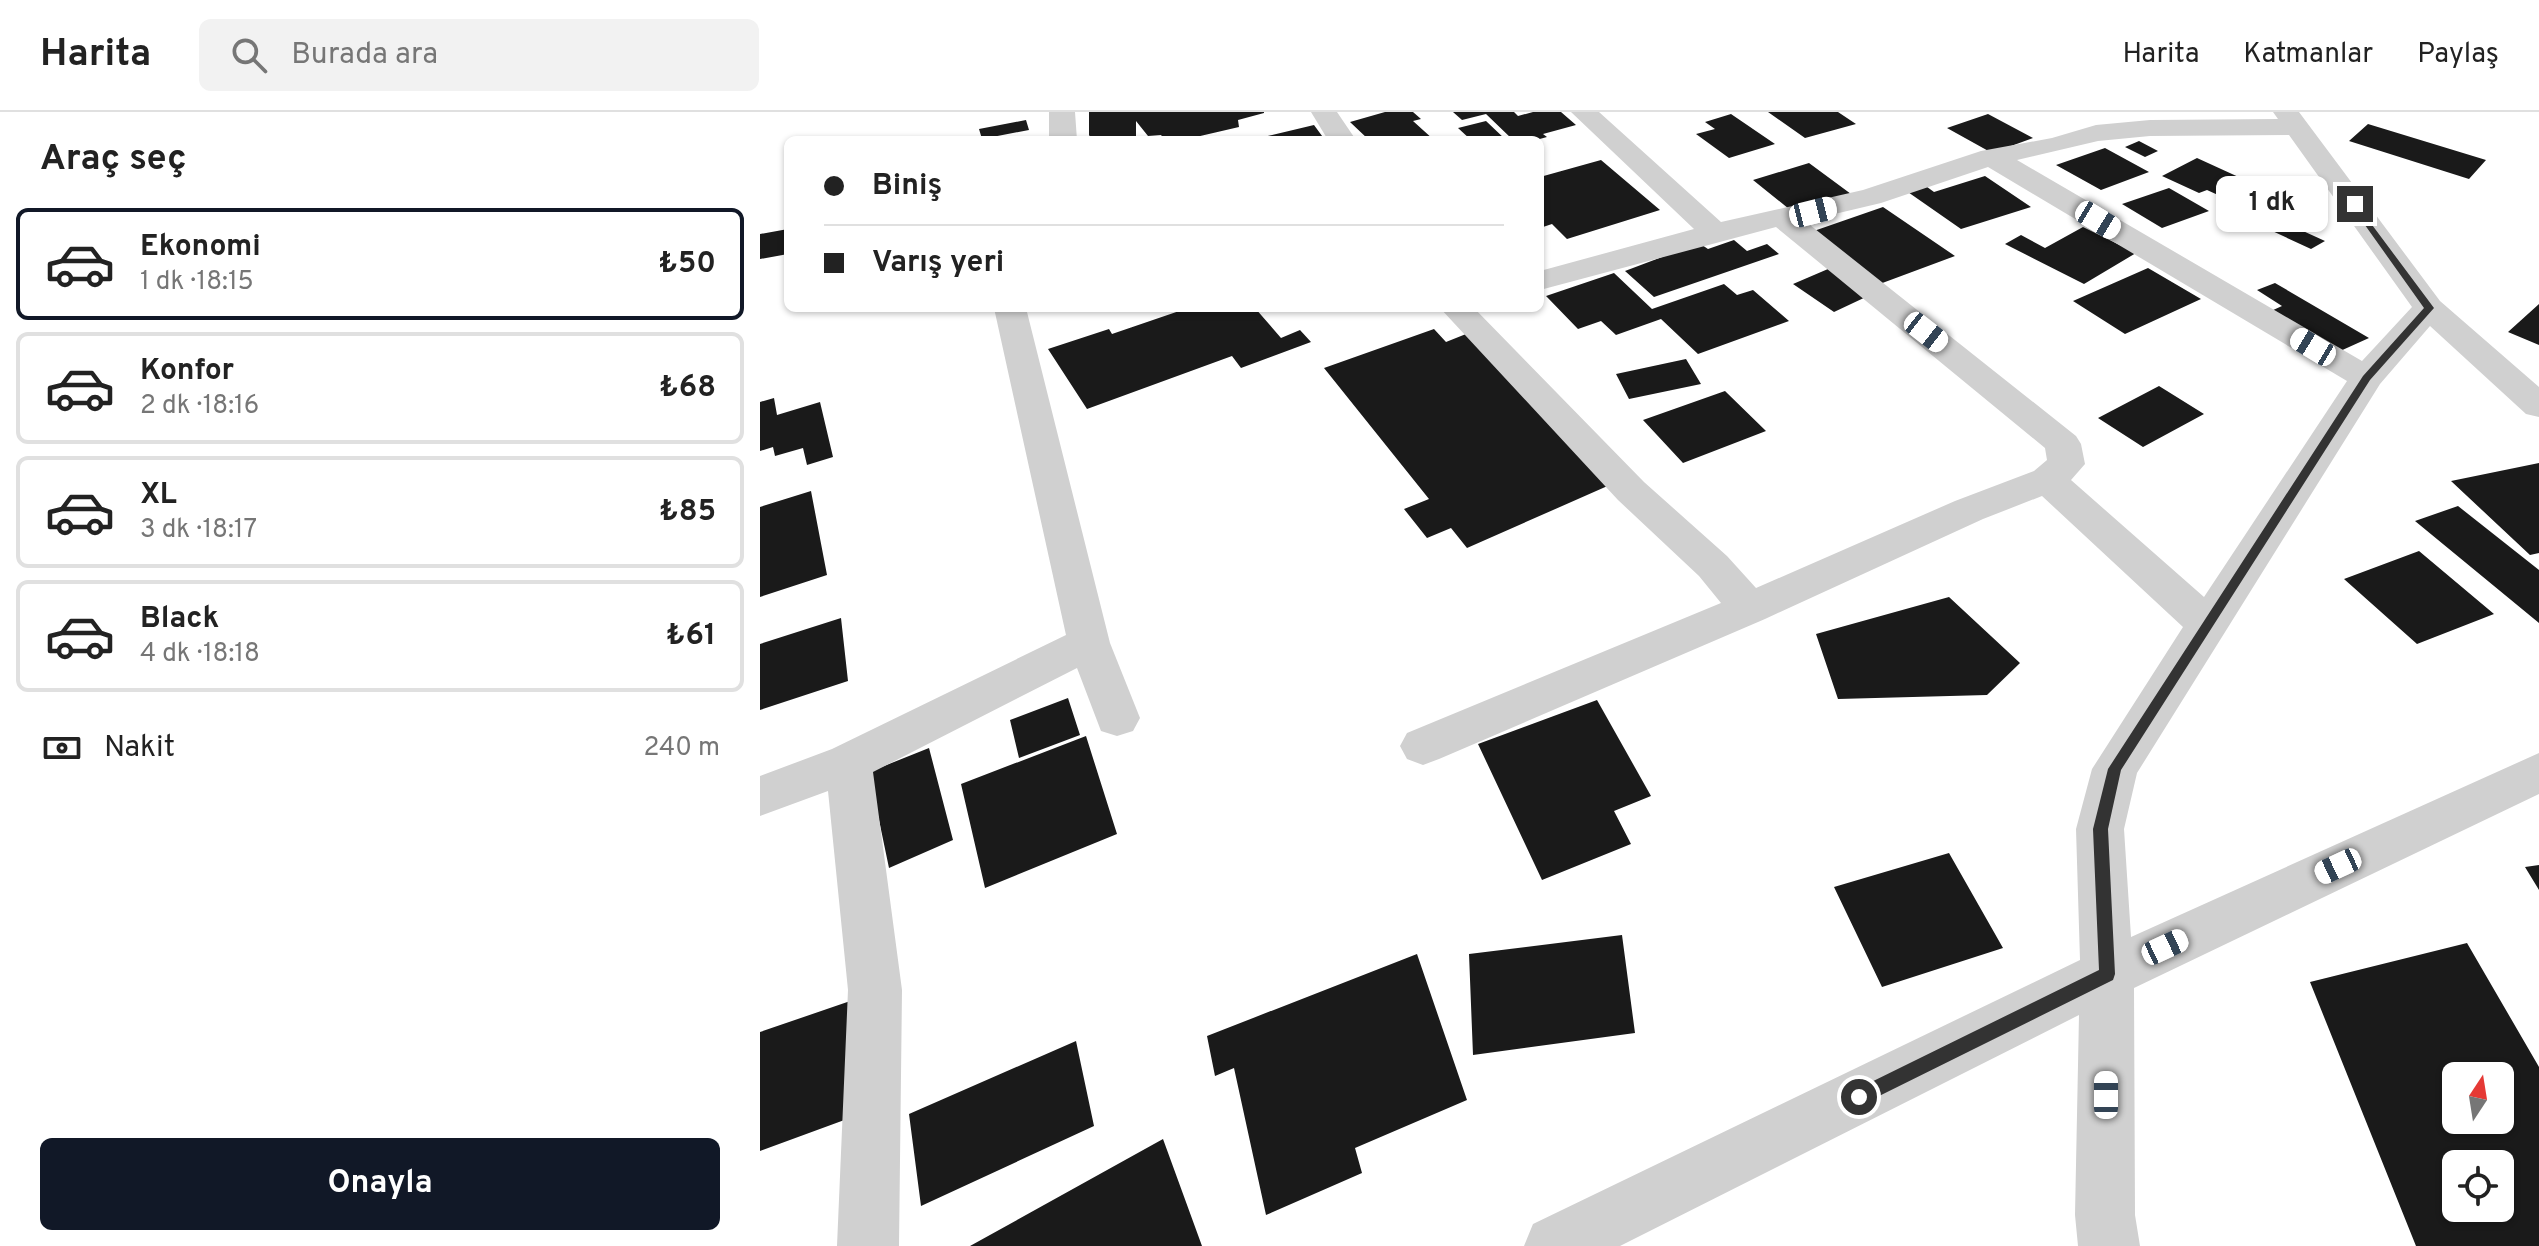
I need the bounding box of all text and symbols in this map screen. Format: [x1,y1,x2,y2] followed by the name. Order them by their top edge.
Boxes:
[199,19,759,91] search box
[40,31,151,80] text: Harita
[227,33,271,77] icon: search
[291,37,438,74] text: Burada ara
[2123,37,2199,73] text: Harita
[2243,37,2373,73] text: Katmanlar
[2417,37,2499,73] text: Paylaş
[40,137,187,183] text: Araç seç
[872,168,942,205] text: Biniş
[2215,176,2327,232] callout: 1 dk
[2337,186,2373,222] route end
[2249,187,2295,220] text: 1 dk
[1787,195,1839,229] car
[2071,197,2125,243] car
[44,228,116,300] icon: car
[140,229,261,266] text: Ekonomi
[872,245,1004,282] text: Varış yeri
[658,246,716,283] text: ₺50
[140,266,254,299] text: 1 dk · 18:15
[1900,308,1952,356] car
[2286,324,2340,370] car
[44,352,116,424] icon: car
[140,353,234,390] text: Konfor
[659,370,716,407] text: ₺68
[140,390,259,423] text: 2 dk · 18:16
[44,476,116,548] icon: car
[140,477,177,514] text: XL
[659,494,716,531] text: ₺85
[140,514,257,547] text: 3 dk · 18:17
[44,600,116,672] icon: car
[140,601,219,638] text: Black
[666,618,716,655] text: ₺61
[140,638,260,671] text: 4 dk · 18:18
[40,726,84,770] icon: cash
[104,730,175,767] text: Nakit
[643,732,720,765] text: 240 m
[2311,845,2365,887] car
[2138,926,2192,968] car
[2442,1062,2514,1134] north arrow
[2442,1062,2514,1222] map controls
[2094,1071,2118,1119] car
[1841,1079,1877,1115] route start
[40,1138,720,1230] button: Onayla
[2442,1150,2514,1222] button: locate

